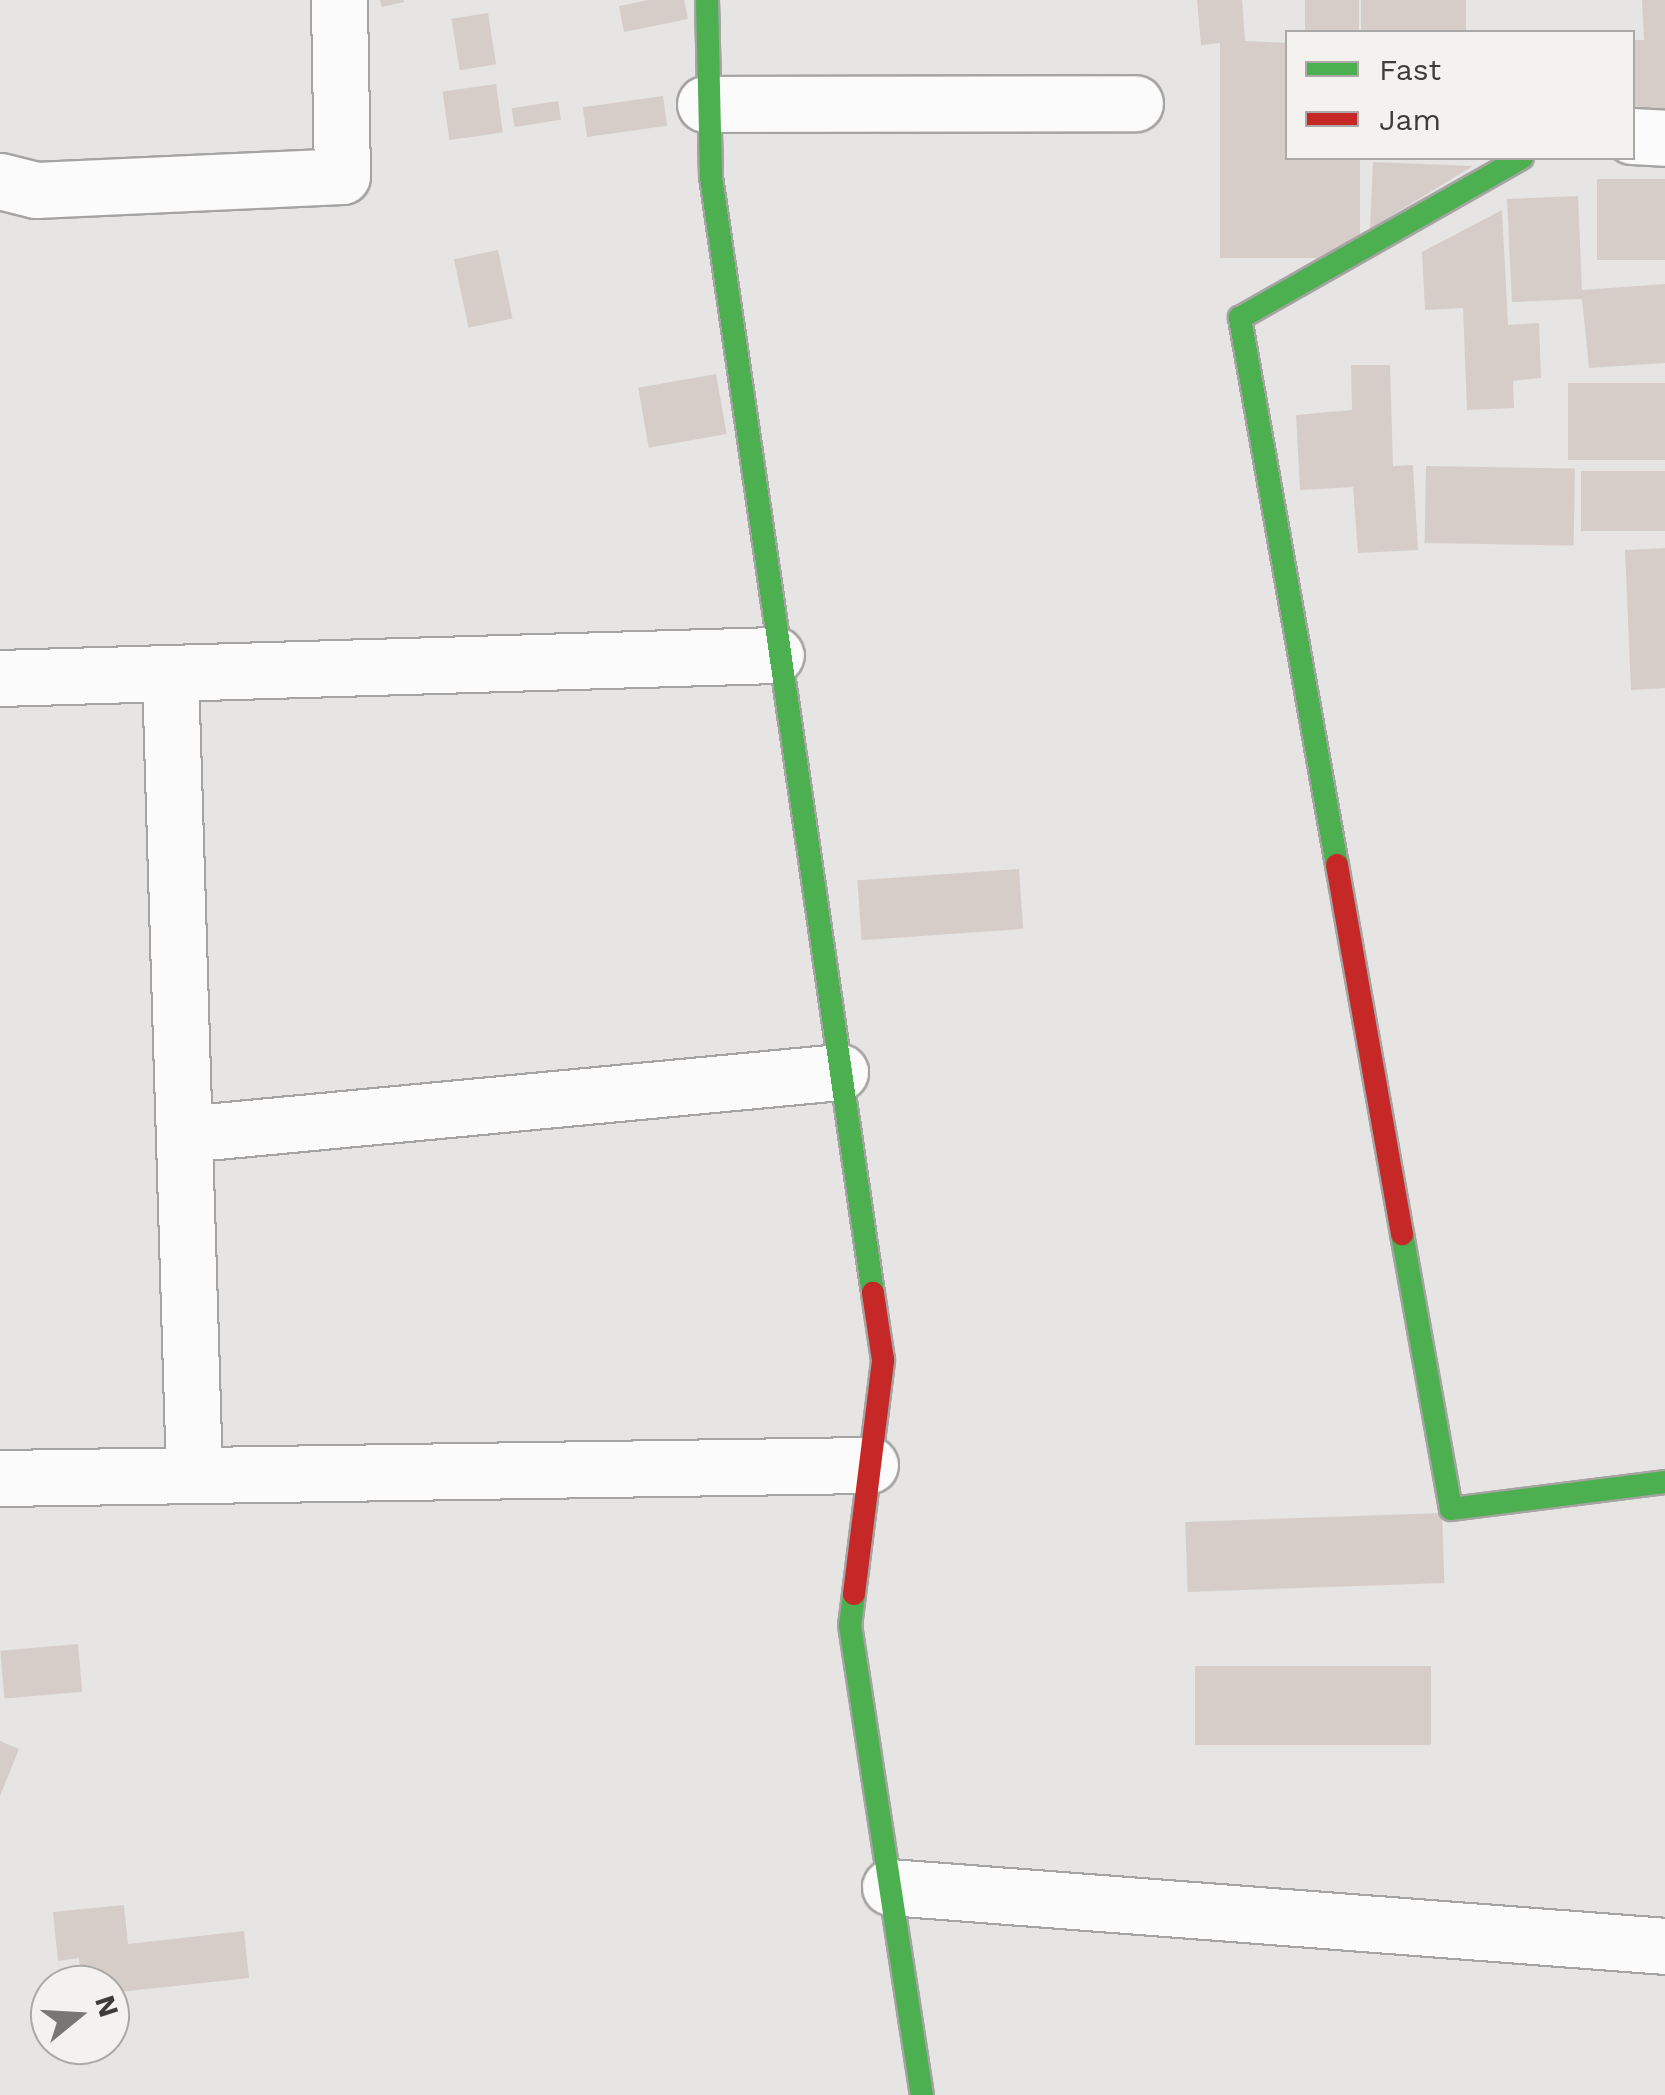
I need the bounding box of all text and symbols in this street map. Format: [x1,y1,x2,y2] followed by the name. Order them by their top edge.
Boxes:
[1285,30,1635,160] legend
[1379,52,1441,87] text: Fast
[1379,102,1441,137] text: Jam
[30,1965,130,2065] north arrow
[88,1991,126,2021] text: N

